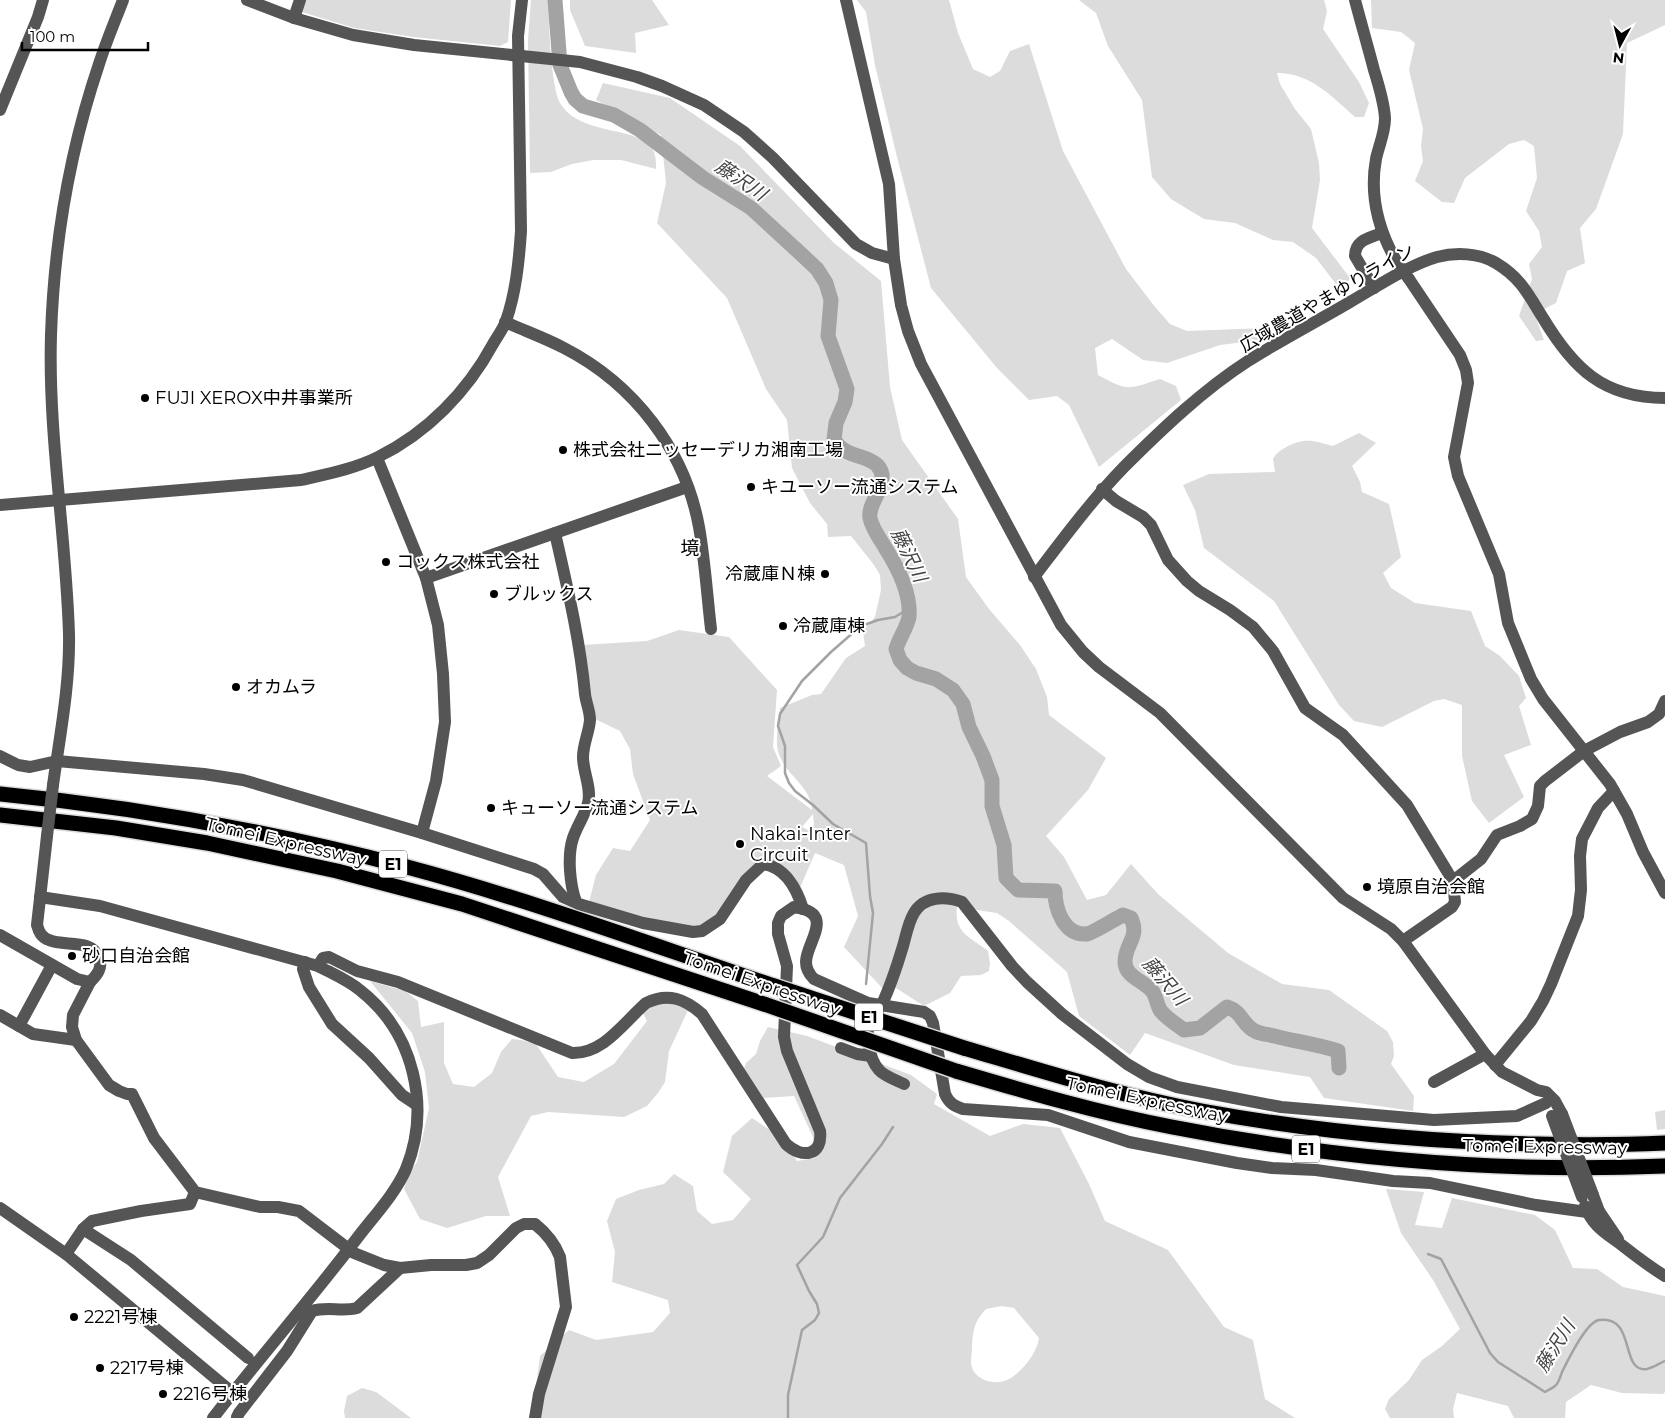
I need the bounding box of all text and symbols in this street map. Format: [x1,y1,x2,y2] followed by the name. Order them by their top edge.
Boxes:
[22,20,149,52] scale bar
[1595,20,1645,70] north arrow
[30,27,75,46] text: 100 m
[1612,48,1625,68] text: N
[711,155,773,207] water label: 藤沢川
[1236,239,1418,357] street label: 広域農道やまゆりライン
[155,387,353,409] place label: FUJI XEROX中井事業所
[139,392,151,404] marker: FUJI XEROX中井事業所
[573,439,843,461] place label: 株式会社ニッセーデリカ湘南工場
[557,444,569,456] marker: 株式会社ニッセーデリカ湘南工場
[761,476,958,498] place label: キユーソー流通システム
[745,481,757,493] marker: キユーソー流通システム
[886,524,933,587] water label: 藤沢川
[680,537,700,560] district label: 境
[396,551,539,573] place label: コックス株式会社
[380,556,392,568] marker: コックス株式会社
[725,563,815,585] place label: 冷蔵庫Ｎ棟
[819,568,831,580] marker: 冷蔵庫Ｎ棟
[504,583,593,605] place label: ブルックス
[488,588,500,600] marker: ブルックス
[793,615,865,637] place label: 冷蔵庫棟
[777,620,789,632] marker: 冷蔵庫棟
[246,676,317,698] place label: オカムラ
[230,681,242,693] marker: オカムラ
[501,797,698,819] place label: キューソー流通システム
[485,802,497,814] marker: キューソー流通システム
[203,813,369,871] street label: Tomei Expressway
[750,823,851,866] place label: Nakai-Inter Circuit
[734,838,746,850] marker: Nakai-Inter Circuit
[379,851,407,878] road number: E1
[1377,876,1485,898] place label: 境原自治会館
[1361,881,1373,893] marker: 境原自治会館
[82,945,190,967] place label: 砂口自治会館
[681,947,844,1021] street label: Tomei Expressway
[66,950,78,962] marker: 砂口自治会館
[1138,952,1194,1012] water label: 藤沢川
[855,1004,883,1030] road number: E1
[1064,1072,1230,1128] street label: Tomei Expressway
[1463,1135,1628,1159] street label: Tomei Expressway
[1292,1136,1320,1162] road number: E1
[84,1306,157,1328] place label: 2221号棟
[68,1311,80,1323] marker: 2221号棟
[1530,1314,1581,1376] water label: 藤沢川
[110,1357,184,1379] place label: 2217号棟
[94,1362,106,1374] marker: 2217号棟
[173,1383,247,1405] place label: 2216号棟
[157,1388,169,1400] marker: 2216号棟

